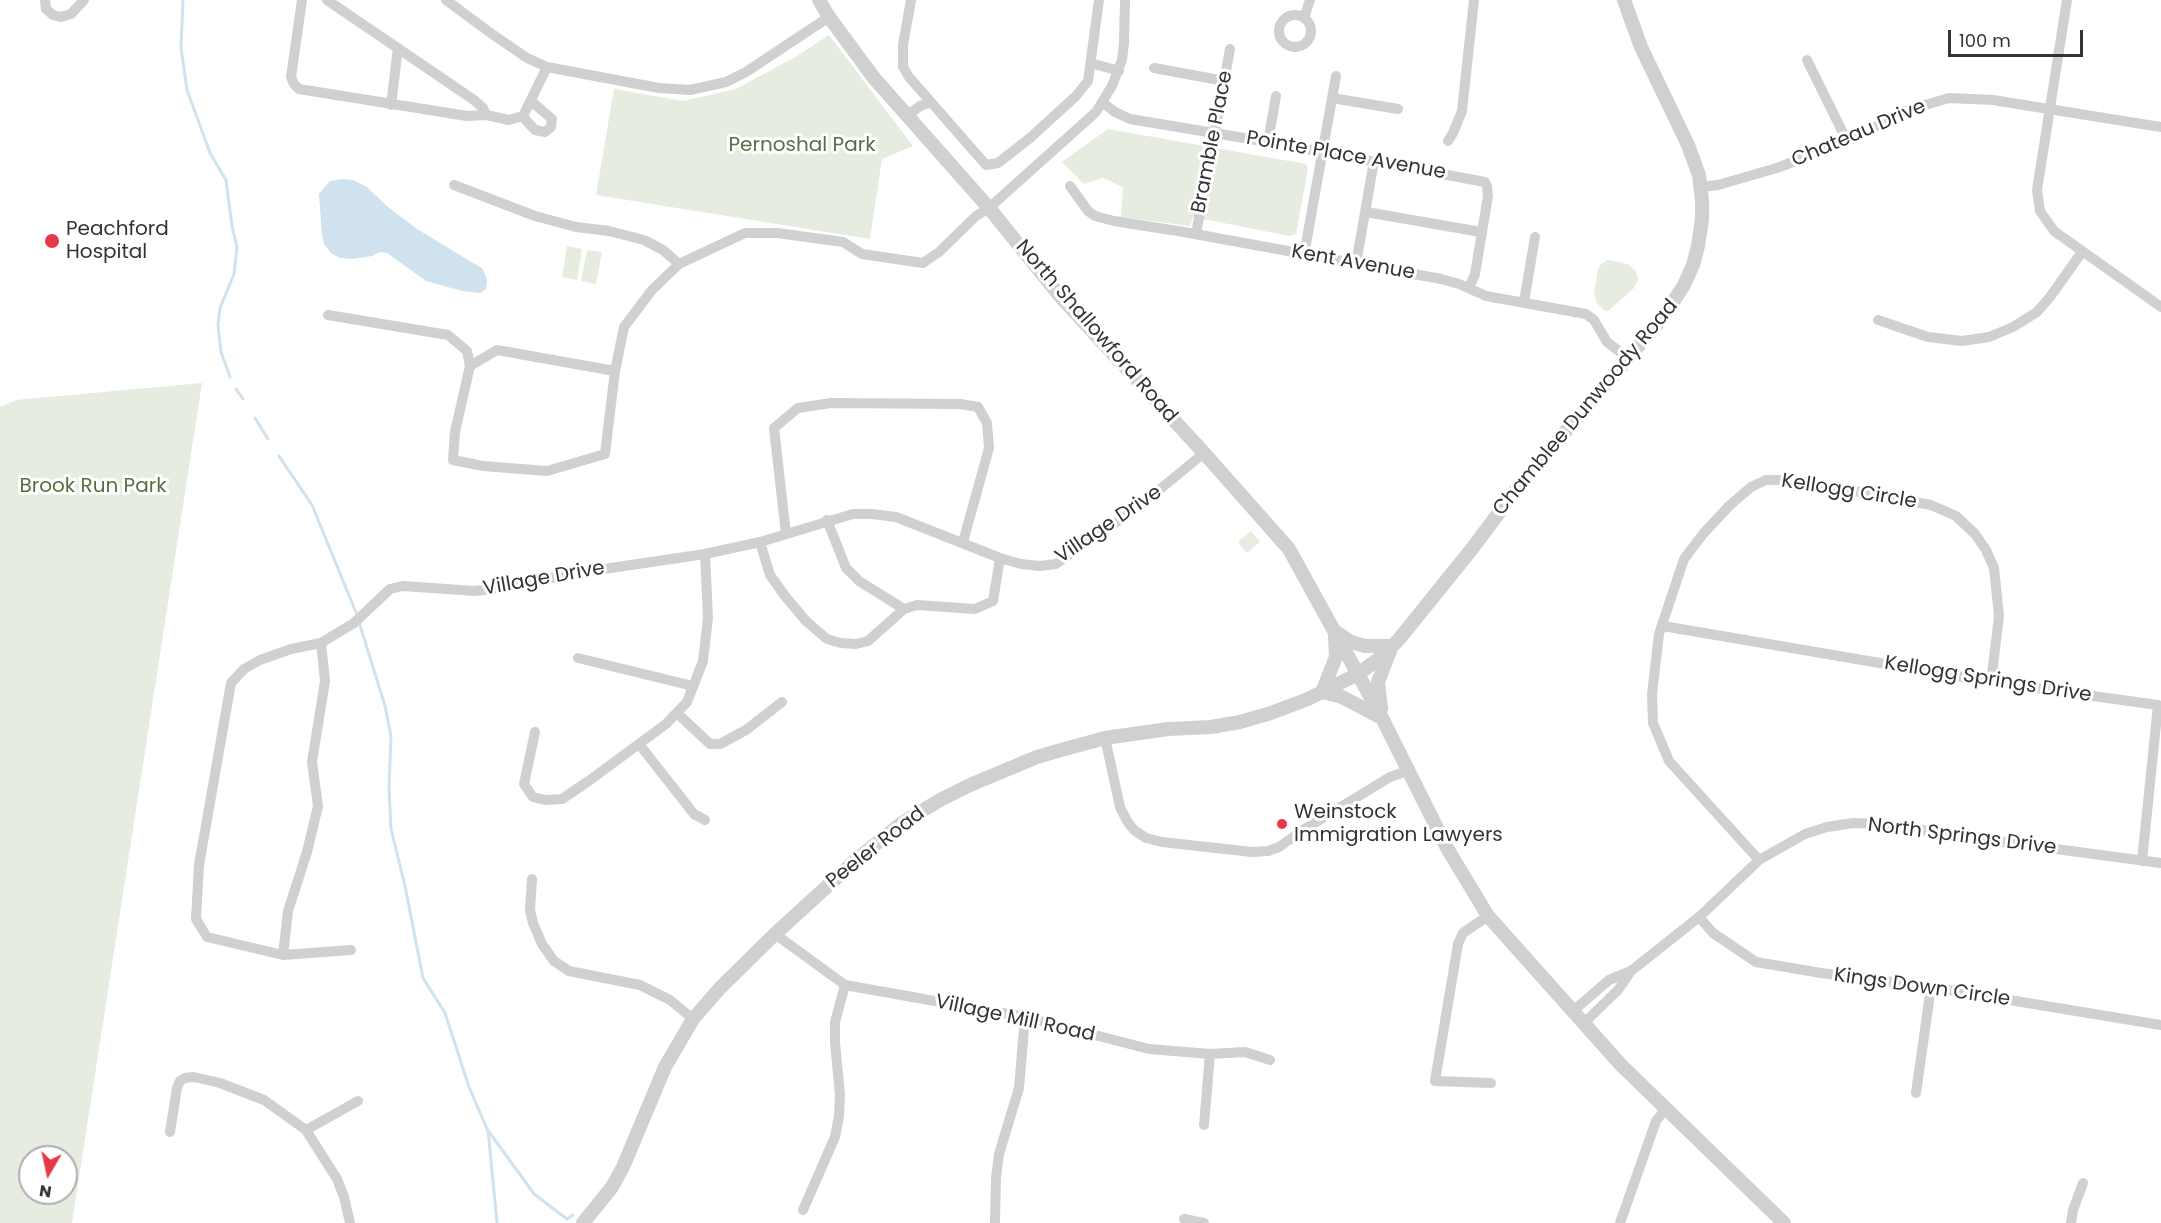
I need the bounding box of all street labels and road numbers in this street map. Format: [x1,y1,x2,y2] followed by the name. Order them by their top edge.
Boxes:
[1187,69,1239,215] street label: Bramble Place
[1788,95,1930,173] street label: Chateau Drive
[1244,127,1448,185] street label: Pointe Place Avenue
[1010,236,1182,428] street label: North Shallowford Road
[1289,240,1417,286] street label: Kent Avenue
[1488,295,1684,521] street label: Chamblee Dunwoody Road
[1780,469,1918,515] street label: Kellogg Circle
[1051,481,1167,569] street label: Village Drive
[481,556,607,602] street label: Village Drive
[1883,652,2093,708] street label: Kellogg Springs Drive
[822,802,930,894] street label: Peeler Road
[1866,814,2058,860] street label: North Springs Drive
[1832,964,2012,1012] street label: Kings Down Circle
[933,990,1097,1048] street label: Village Mill Road

